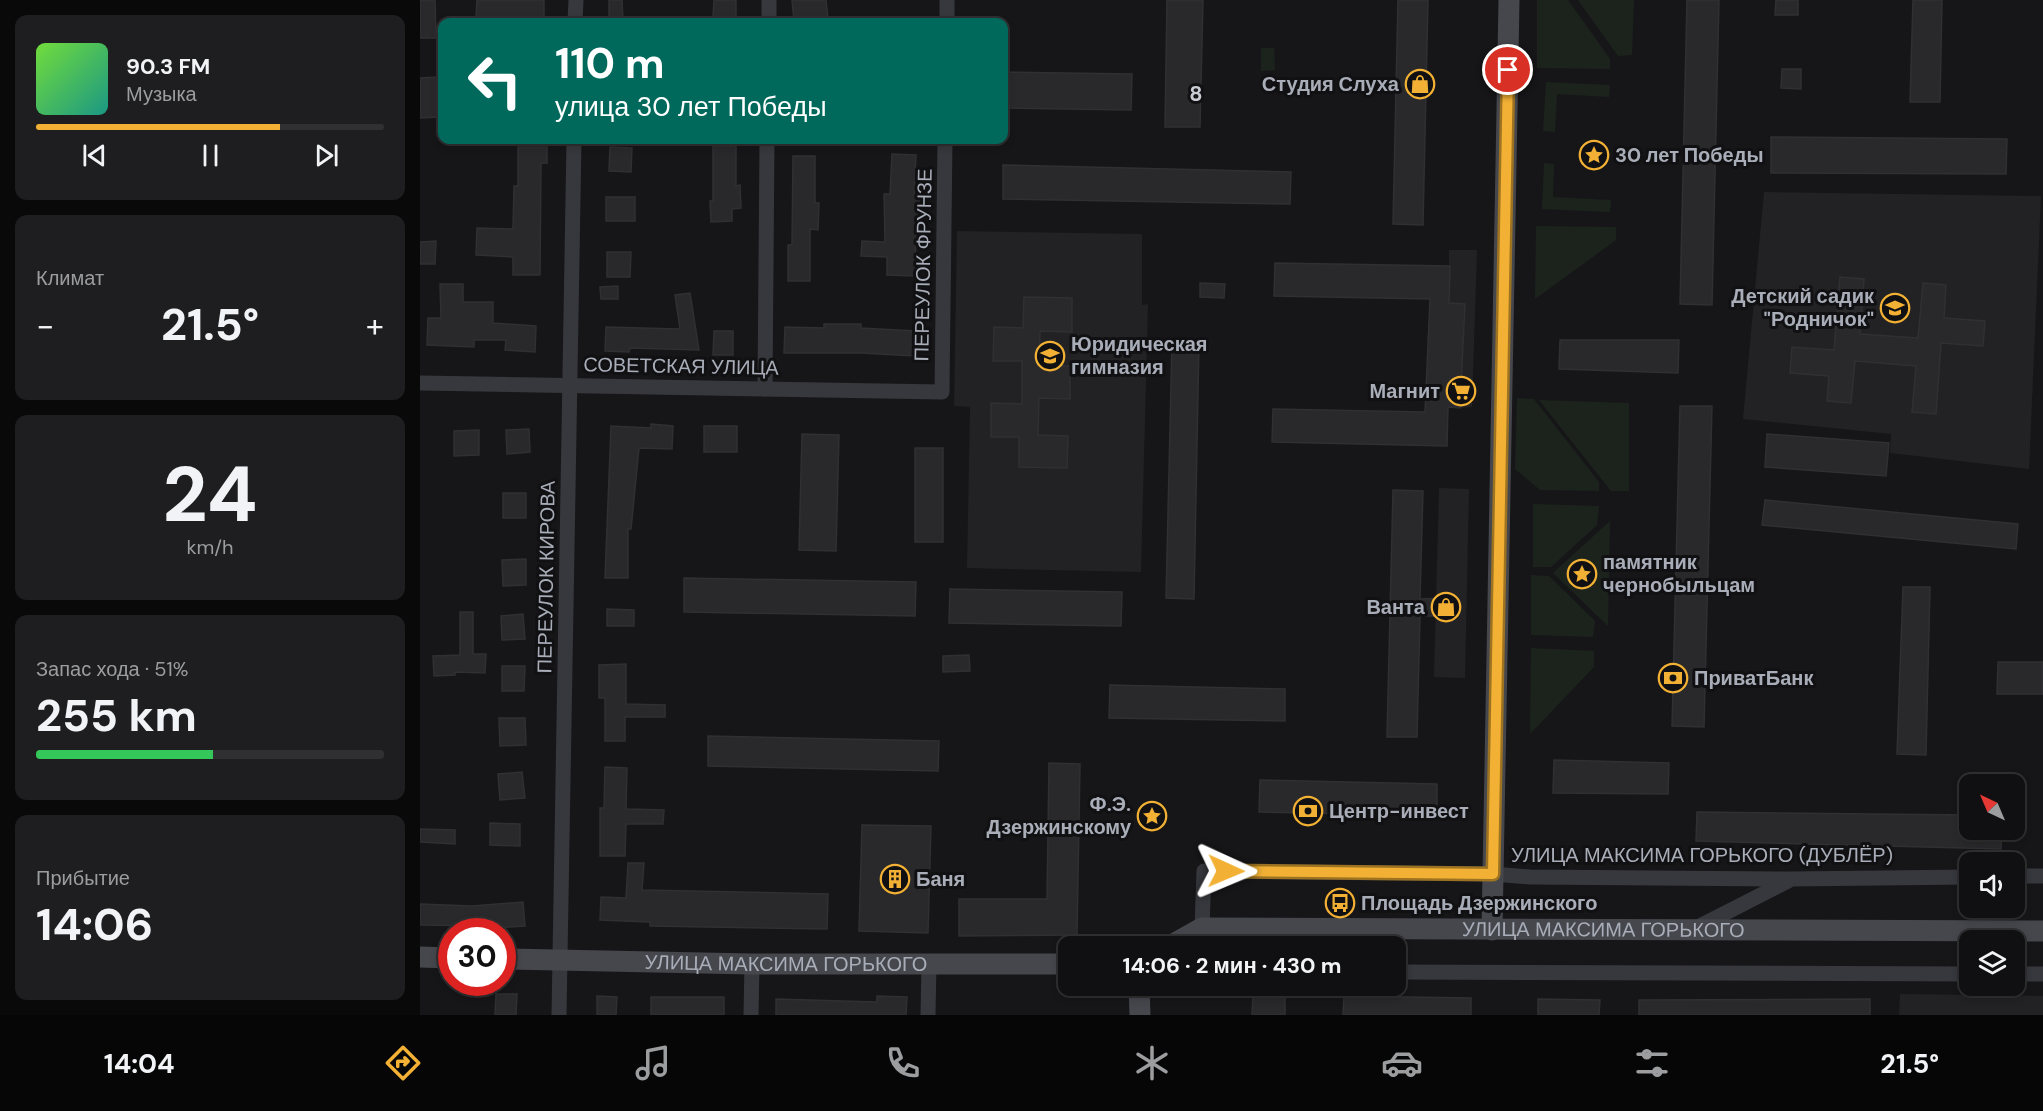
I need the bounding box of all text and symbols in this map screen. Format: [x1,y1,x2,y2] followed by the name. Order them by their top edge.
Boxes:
[555,36,665,91] text: 110 m
[456,42,534,120] icon: left
[1482,44,1533,95] pin
[126,52,210,81] text: 90.3 FM
[1491,53,1524,86] icon: arrive
[1404,68,1436,100] shop icon: Студия Слуха
[1262,71,1400,97] place label: Студия Слуха
[1189,80,1203,108] district label: 8
[126,81,197,107] text: Музыка
[555,89,827,124] text: улица 30 лет Победы
[78,139,111,172] icon: previous
[194,139,227,172] icon: pause
[310,139,343,172] icon: next
[1578,139,1610,171] place icon: 30 лет Победы
[1615,142,1763,168] place label: 30 лет Победы
[908,168,938,362] street label: ПЕРЕУЛОК ФРУНЗЕ
[36,265,104,291] text: Климат
[1731,283,1875,332] place label: Детский садик "Родничок"
[1879,292,1911,324] school or university icon: Детский садик "Родничок"
[161,295,259,354] text: 21.5°
[36,304,54,347] text: −
[366,304,384,347] text: +
[1071,331,1208,380] place label: Юридическая гимназия
[1034,340,1066,372] school or university icon: Юридическая гимназия
[583,351,780,381] street label: СОВЕТСКАЯ УЛИЦА
[1445,375,1477,407] supermarket icon: Магнит
[1369,378,1440,404] place label: Магнит
[162,444,258,545] text: 24
[531,480,561,674] street label: ПЕРЕУЛОК КИРОВА
[186,534,234,560] text: km/h
[1603,549,1755,598] place label: памятник чернобыльцам
[1566,558,1598,590] place icon: памятник чернобыльцам
[1430,591,1462,623] shop icon: Ванта
[1366,594,1426,620] place label: Ванта
[36,656,189,682] text: Запас хода · 51%
[1657,662,1689,694] bank icon: ПриватБанк
[1694,665,1814,691] place label: ПриватБанк
[36,686,197,745] text: 255 km
[1959,774,2025,840] north arrow
[1959,774,2025,996] map controls
[986,791,1132,840] place label: Ф.Э. Дзержинскому
[1292,795,1324,827] bank icon: Центр-инвест
[1329,798,1469,824] place label: Центр-инвест
[1136,800,1168,832] place icon: Ф.Э. Дзержинскому
[1194,839,1258,903] position arrow
[1511,842,1893,868] street label: УЛИЦА МАКСИМА ГОРЬКОГО (ДУБЛЁР)
[1959,852,2025,918] button: sound
[879,863,911,895] building icon: Баня
[36,865,130,891] text: Прибытие
[916,866,965,892] place label: Баня
[1324,887,1356,919] bus stop icon: Площадь Дзержинского
[1361,890,1597,916] place label: Площадь Дзержинского
[36,895,153,954] text: 14:06
[1462,916,1745,943] street label: УЛИЦА МАКСИМА ГОРЬКОГО
[438,918,516,996] speed limit sign: 30
[1959,930,2025,996] button: layers
[644,949,927,977] street label: УЛИЦА МАКСИМА ГОРЬКОГО
[1123,951,1341,980] text: 14:06 · 2 мин · 430 m
[382,1042,424,1084] icon: directions
[632,1042,674,1084] icon: music
[882,1042,924,1084] icon: phone
[1131,1042,1173,1084] icon: climate
[1381,1042,1423,1084] icon: car
[1631,1042,1673,1084] icon: filters
[104,1046,175,1081] text: 14:04
[1880,1046,1939,1081] text: 21.5°

